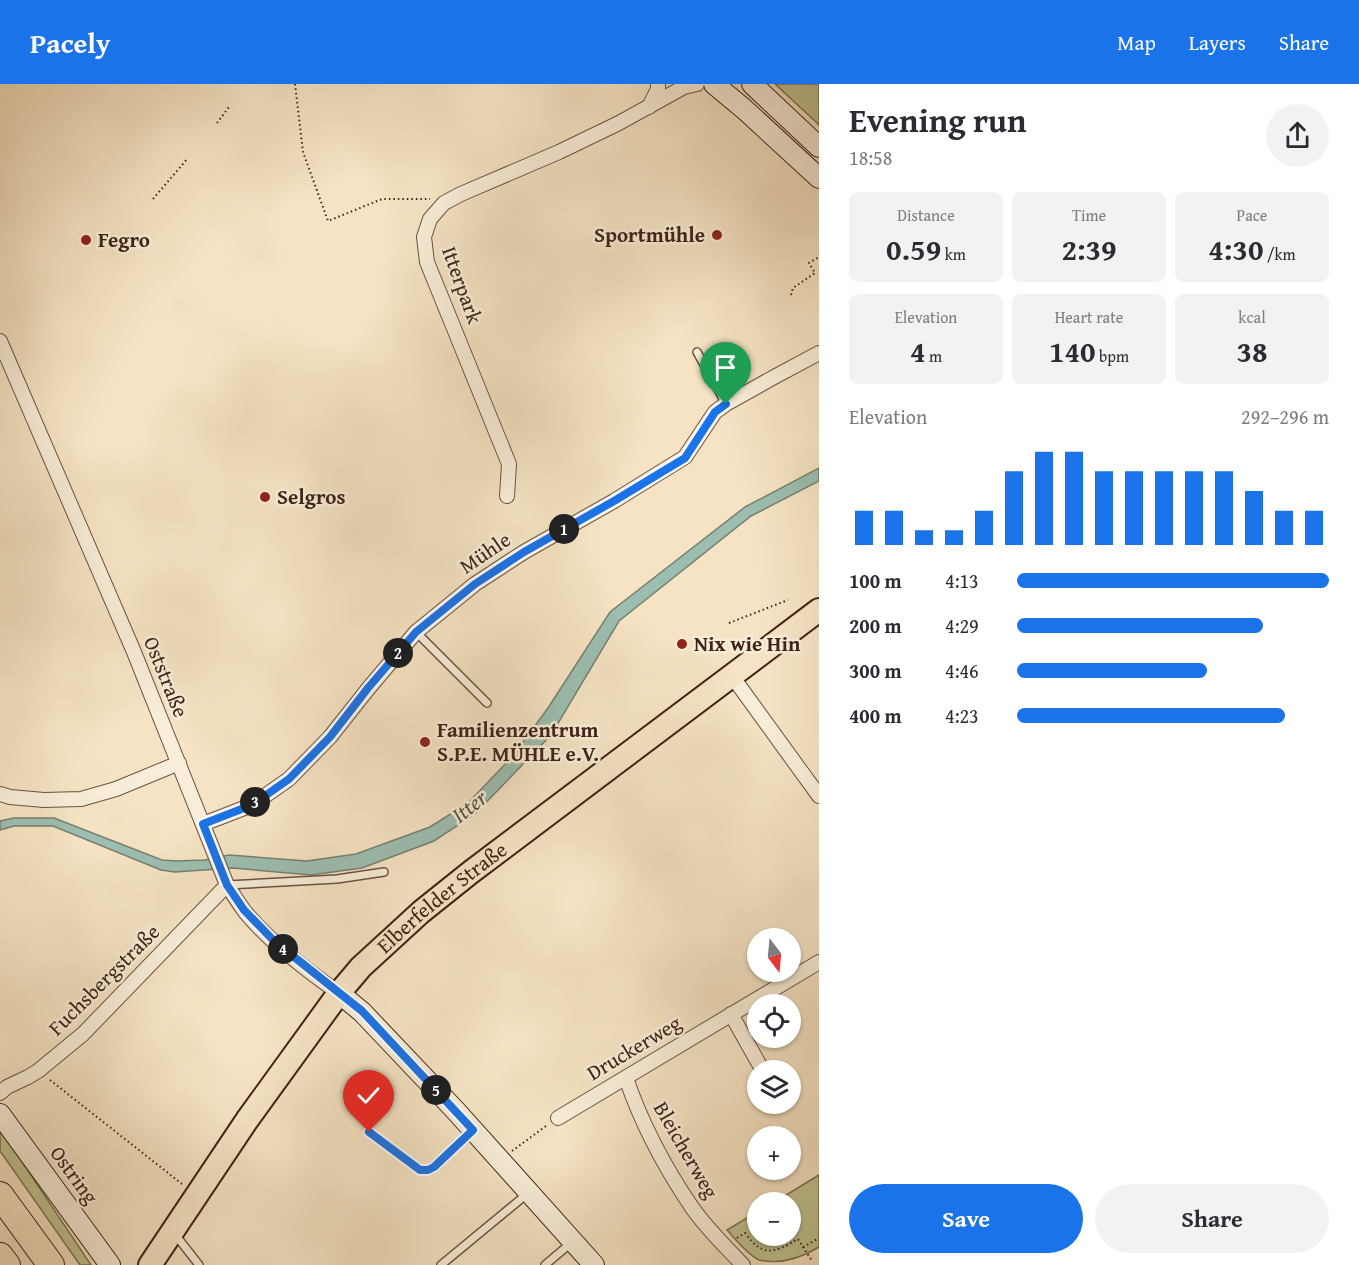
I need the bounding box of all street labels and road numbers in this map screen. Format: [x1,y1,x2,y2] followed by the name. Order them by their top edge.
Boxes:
[434,242,491,328] street label: Itterpark
[453,524,517,581] street label: Mühle
[136,632,197,722] street label: Oststraße
[369,834,514,960] street label: Elberfelder Straße
[41,917,167,1043] street label: Fuchsbergstraße
[581,1007,687,1088] street label: Druckerweg
[646,1095,727,1205] street label: Bleicherweg
[43,1139,106,1211] street label: Ostring

